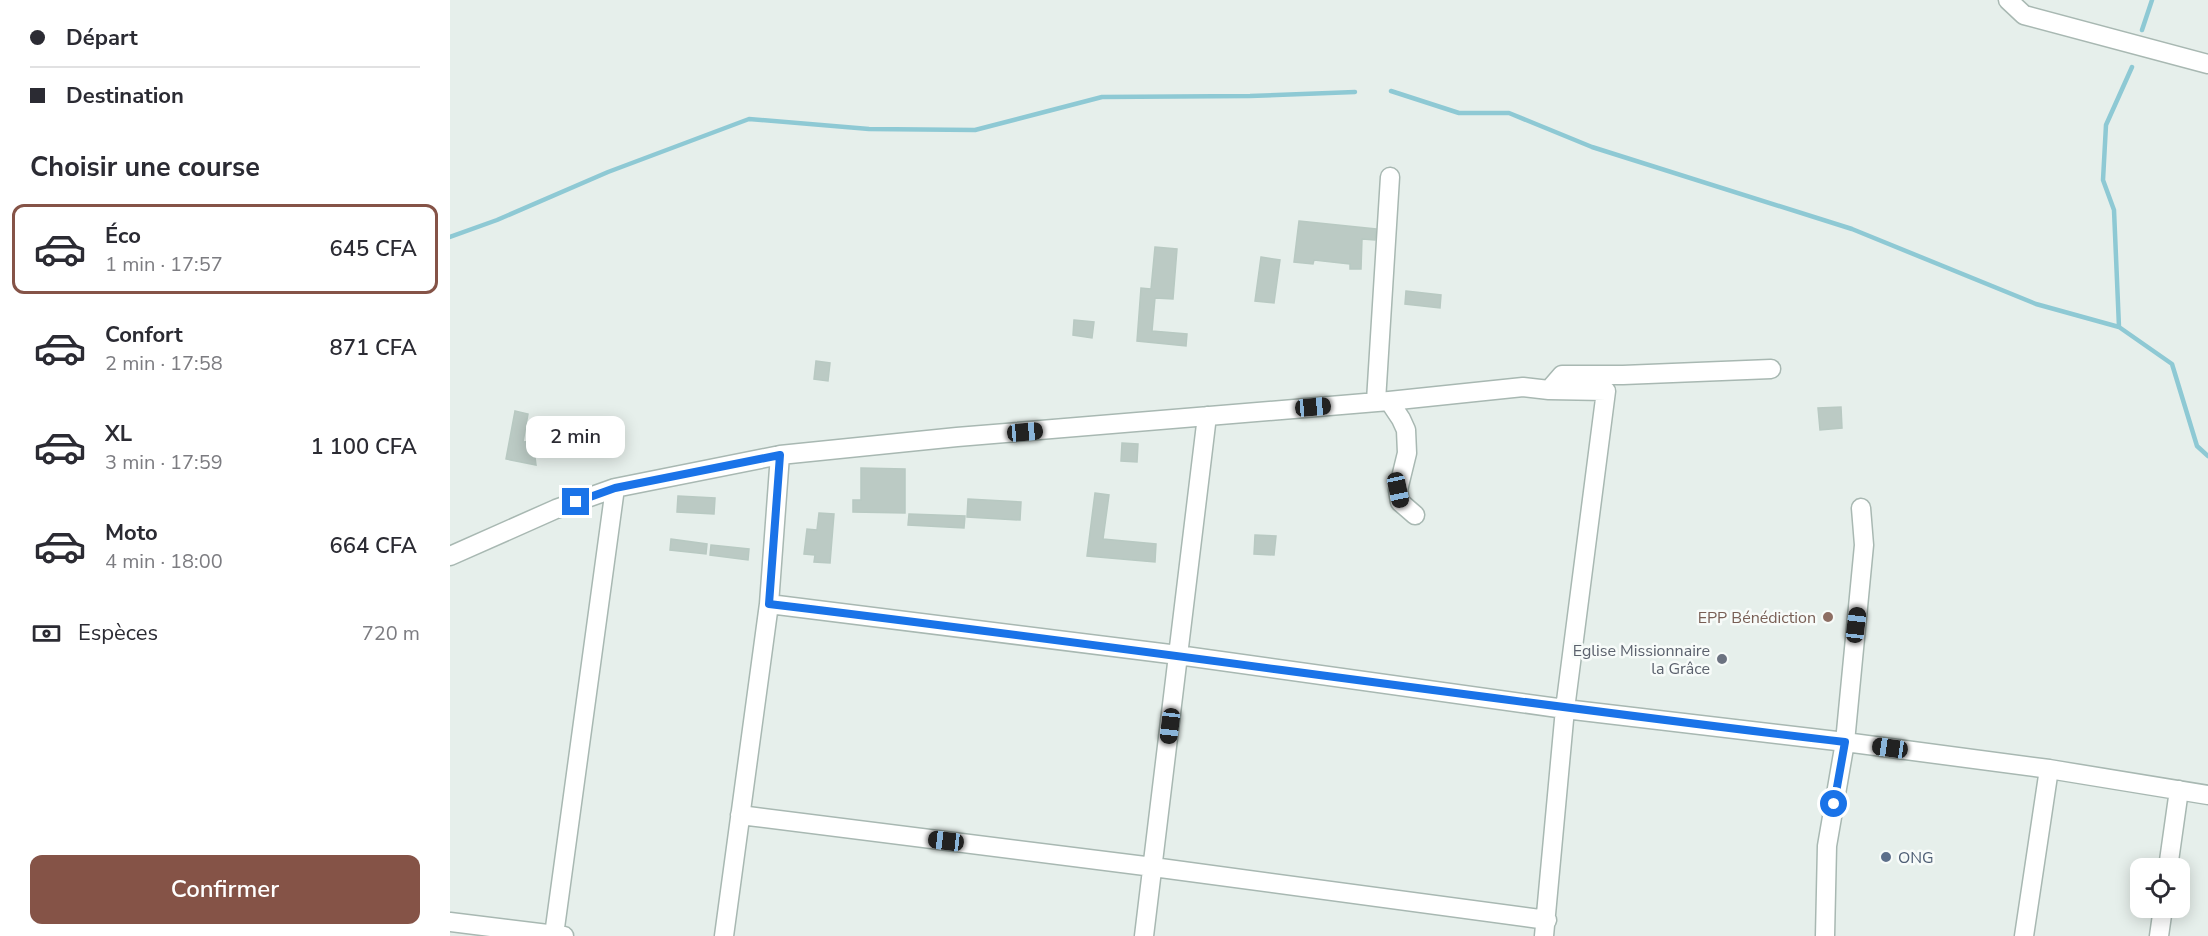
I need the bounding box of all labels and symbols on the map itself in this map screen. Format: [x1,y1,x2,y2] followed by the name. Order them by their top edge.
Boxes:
[1294,396,1332,418] car
[526,415,626,457] callout: 2 min
[1006,421,1044,443] car
[1385,471,1411,509] car
[562,488,589,515] route end
[1845,606,1867,644] car
[1698,607,1816,629] place label: EPP Bénédiction
[1821,610,1835,624] marker: EPP Bénédiction
[1573,640,1710,680] place label: Eglise Missionnaire la Grâce
[1715,652,1729,666] marker: Eglise Missionnaire la Grâce
[1159,707,1181,745] car
[1871,737,1909,759] car
[1820,790,1847,817] route start
[927,830,965,852] car
[1898,847,1934,869] place label: ONG
[1879,850,1893,864] marker: ONG

